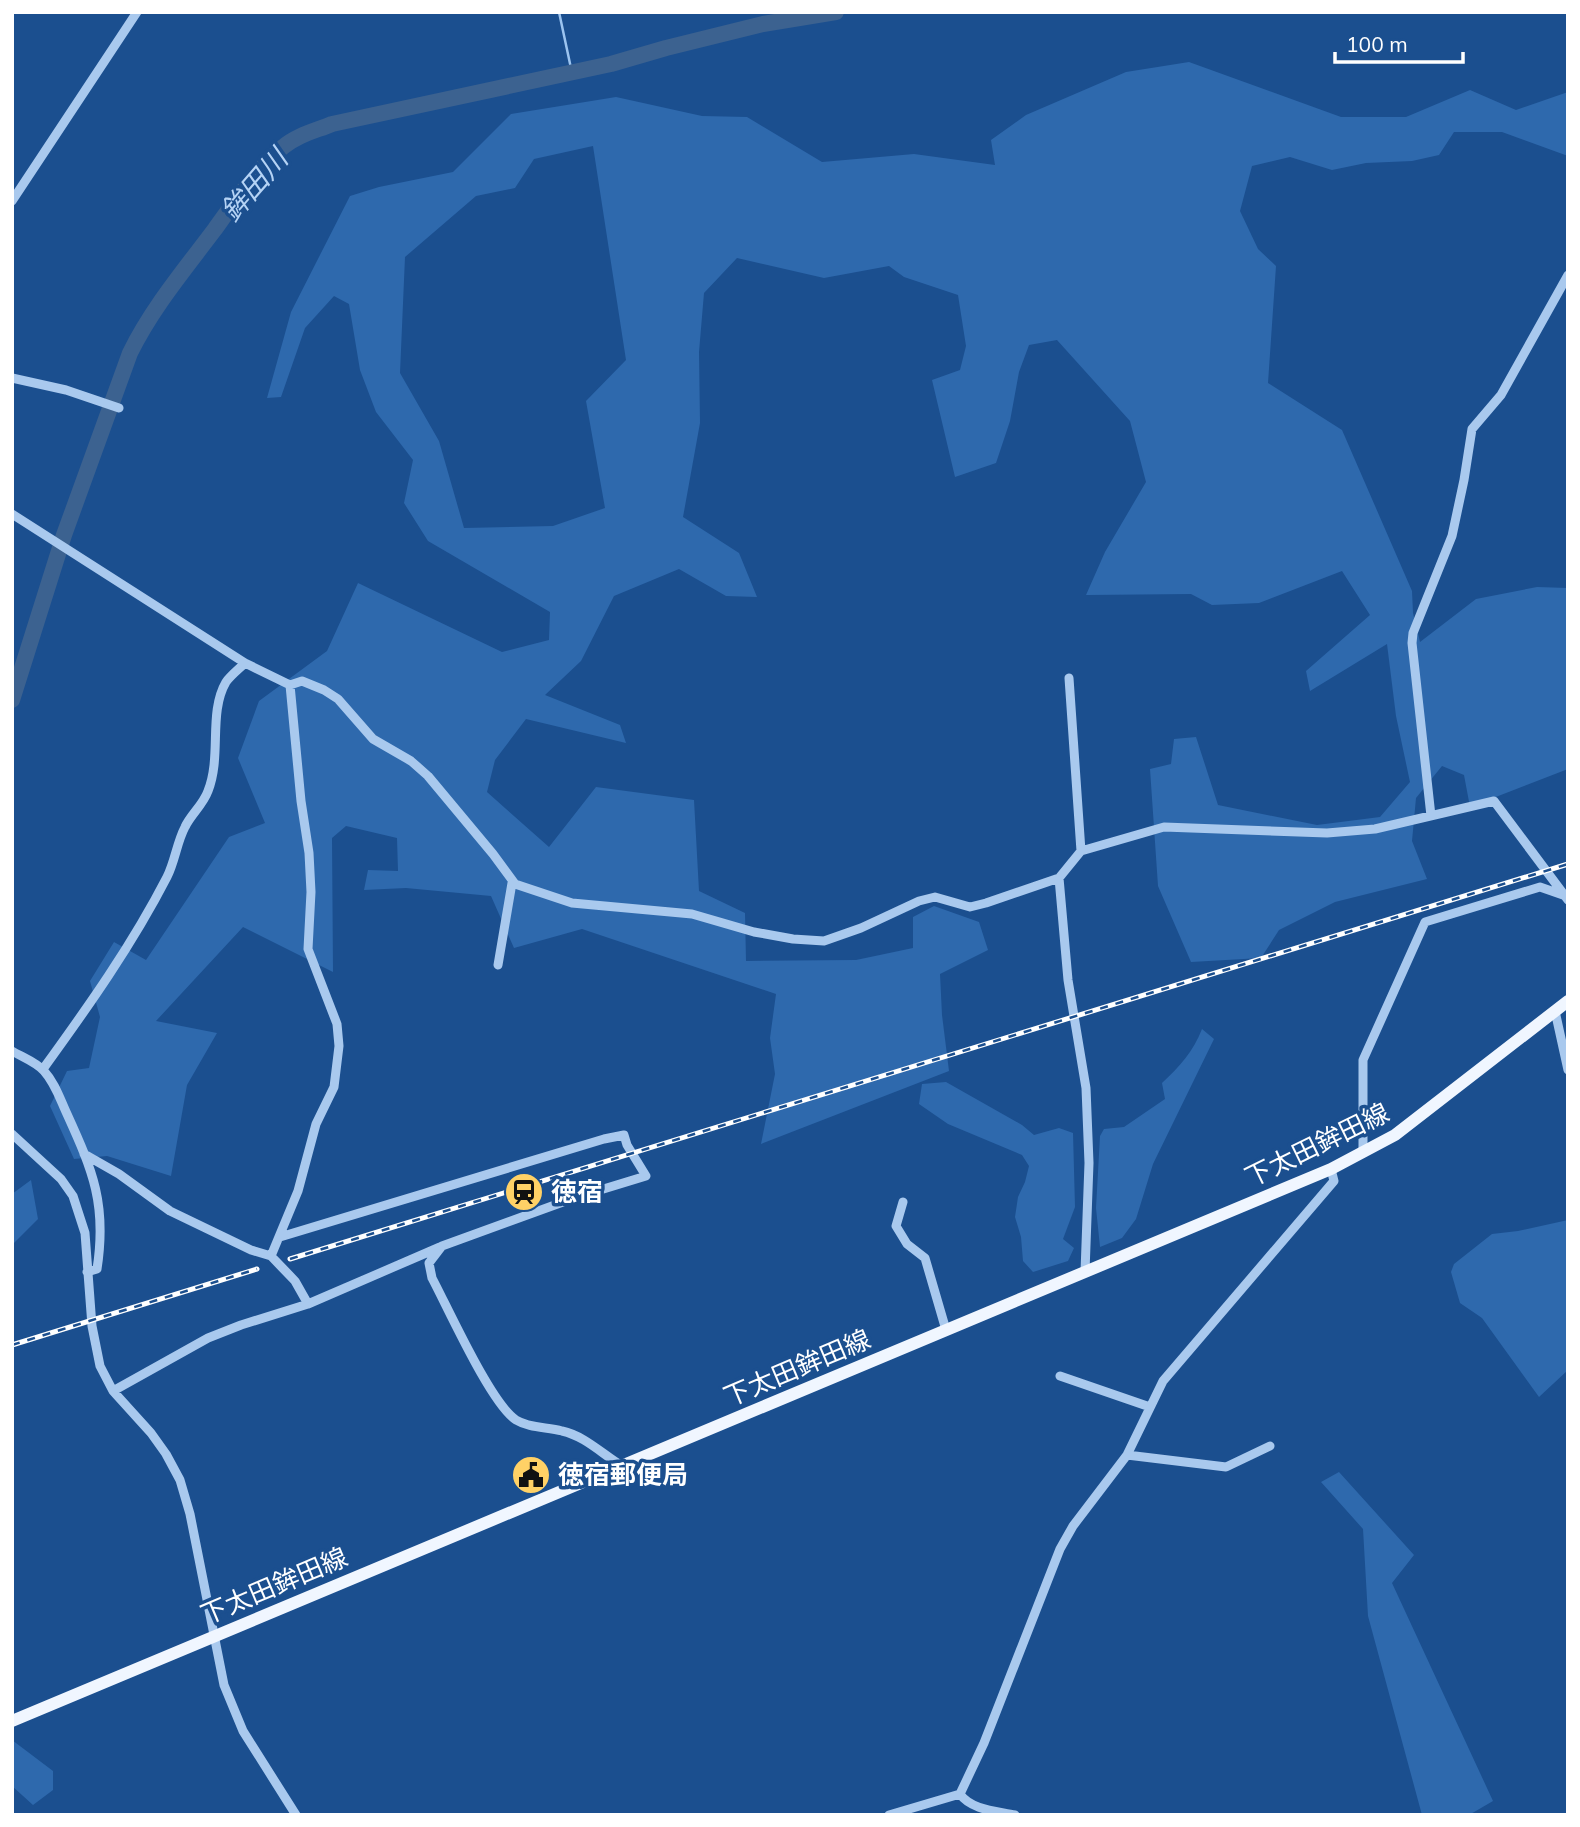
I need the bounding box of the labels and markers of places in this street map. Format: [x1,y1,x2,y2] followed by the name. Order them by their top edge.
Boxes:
[503,1171,545,1213] station icon: 徳宿
[551,1175,603,1208] place label: 徳宿
[510,1454,552,1496] public building icon: 徳宿郵便局
[558,1458,688,1491] place label: 徳宿郵便局

